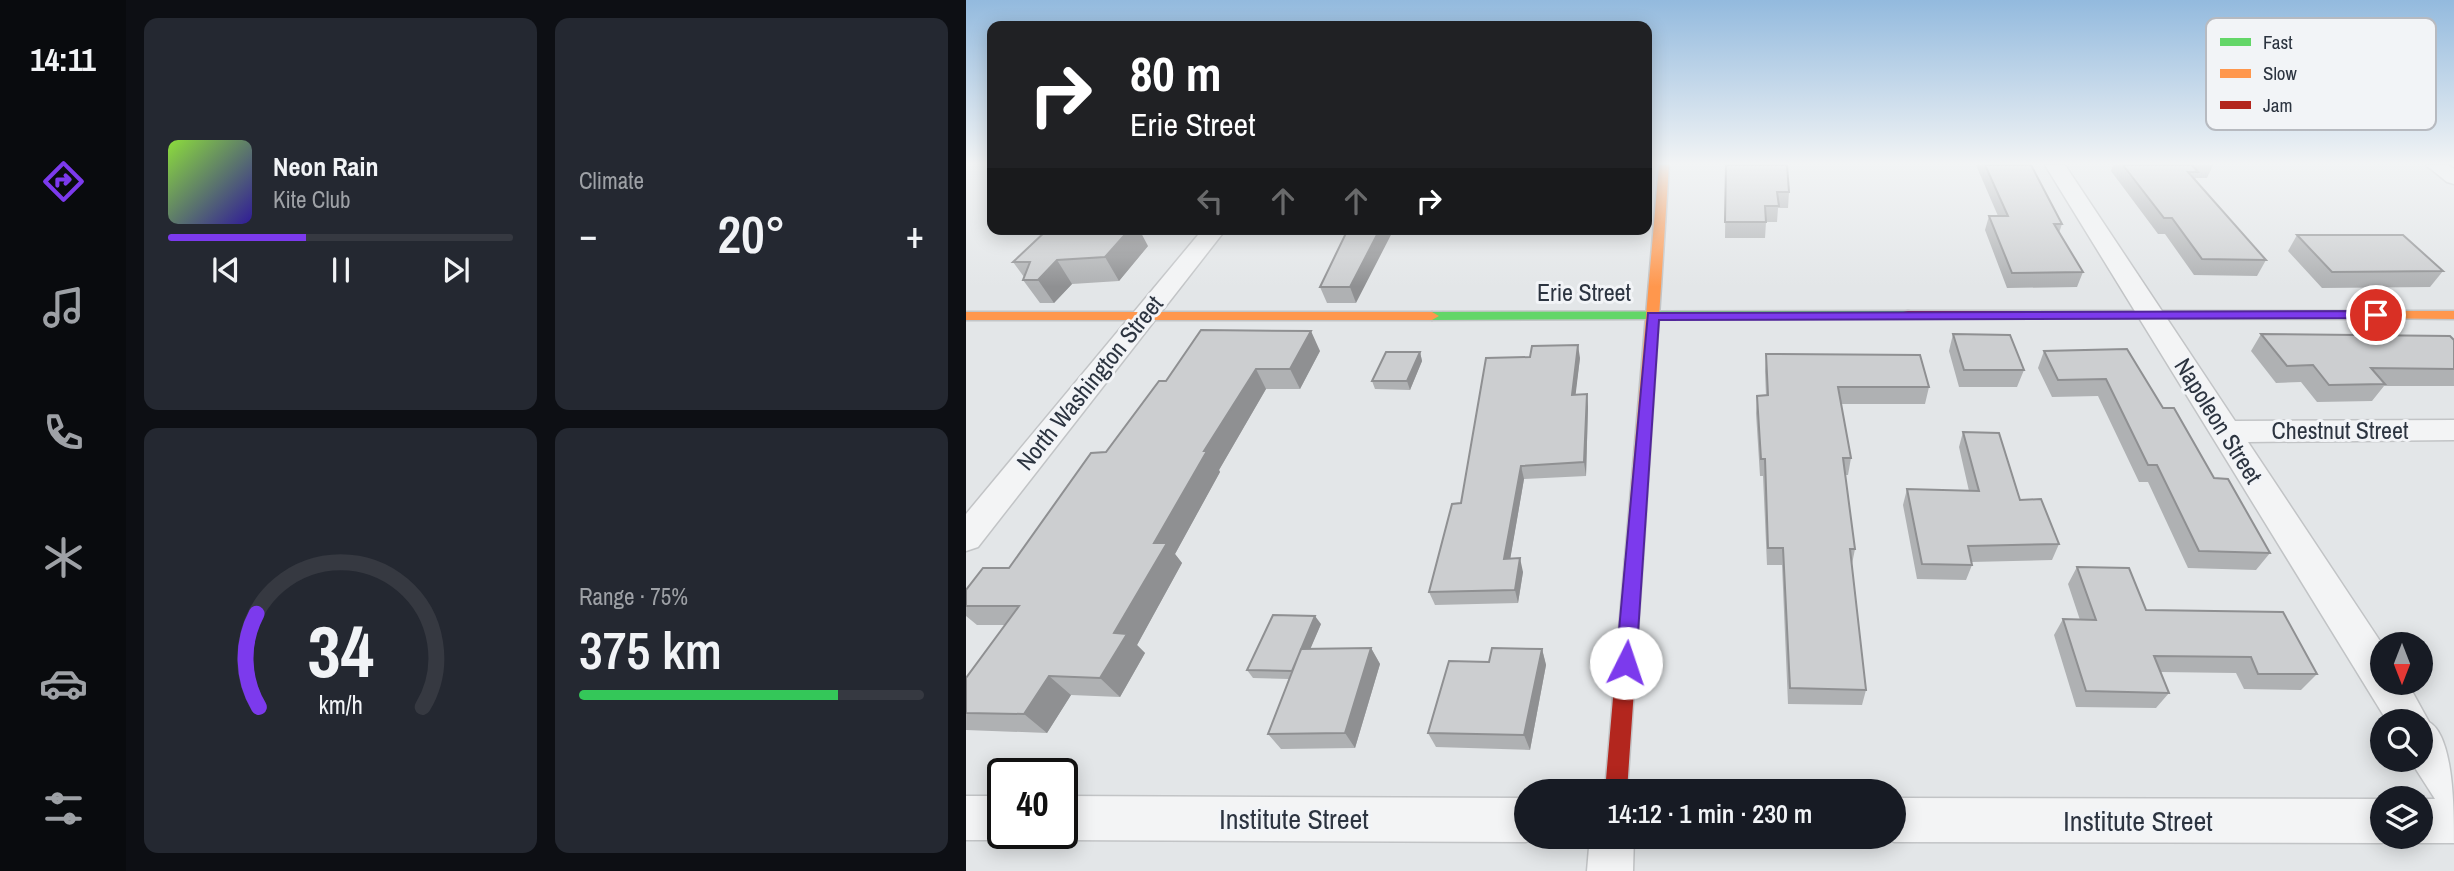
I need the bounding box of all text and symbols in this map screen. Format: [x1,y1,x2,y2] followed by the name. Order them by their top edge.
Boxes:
[2206,18,2436,130] legend
[2263,29,2293,55] text: Fast
[30,38,96,81] text: 14:11
[1130,40,1222,106] text: 80 m
[1015,49,1106,140] icon: right
[2263,60,2298,86] text: Slow
[2263,92,2292,118] text: Jam
[1130,103,1255,146] text: Erie Street
[273,149,378,184] text: Neon Rain
[39,157,88,206] icon: directions
[579,165,644,196] text: Climate
[1191,182,1229,220] icon: left
[1264,182,1302,220] icon: ahead
[1337,182,1375,220] icon: ahead
[1410,182,1448,220] icon: right
[273,184,351,215] text: Kite Club
[717,199,786,269] text: 20°
[579,209,597,260] text: −
[906,209,924,260] text: +
[207,251,245,289] icon: previous
[322,251,360,289] icon: pause
[437,251,475,289] icon: next
[1537,276,1632,308] street label: Erie Street
[39,283,88,332] icon: music
[2346,285,2406,345] pin
[1009,288,1170,476] street label: North Washington Street
[2357,296,2395,334] icon: arrive
[2168,352,2270,490] street label: Napoleon Street
[39,408,88,457] icon: phone
[2272,414,2409,446] street label: Chestnut Street
[39,533,88,582] icon: climate
[579,581,688,612] text: Range · 75%
[307,602,374,700] text: 34
[579,615,722,685] text: 375 km
[1589,626,1663,700] position arrow
[2370,632,2432,695] north arrow
[2370,632,2433,849] map controls
[39,659,88,708] icon: car
[318,687,363,721] text: km/h
[2370,709,2433,772] button: search
[987,758,1078,849] speed limit sign: 40
[39,784,88,833] icon: filters
[2370,786,2433,849] button: layers
[1608,796,1812,831] text: 14:12 · 1 min · 230 m
[1219,800,1369,838] street label: Institute Street
[2063,802,2213,840] street label: Institute Street

